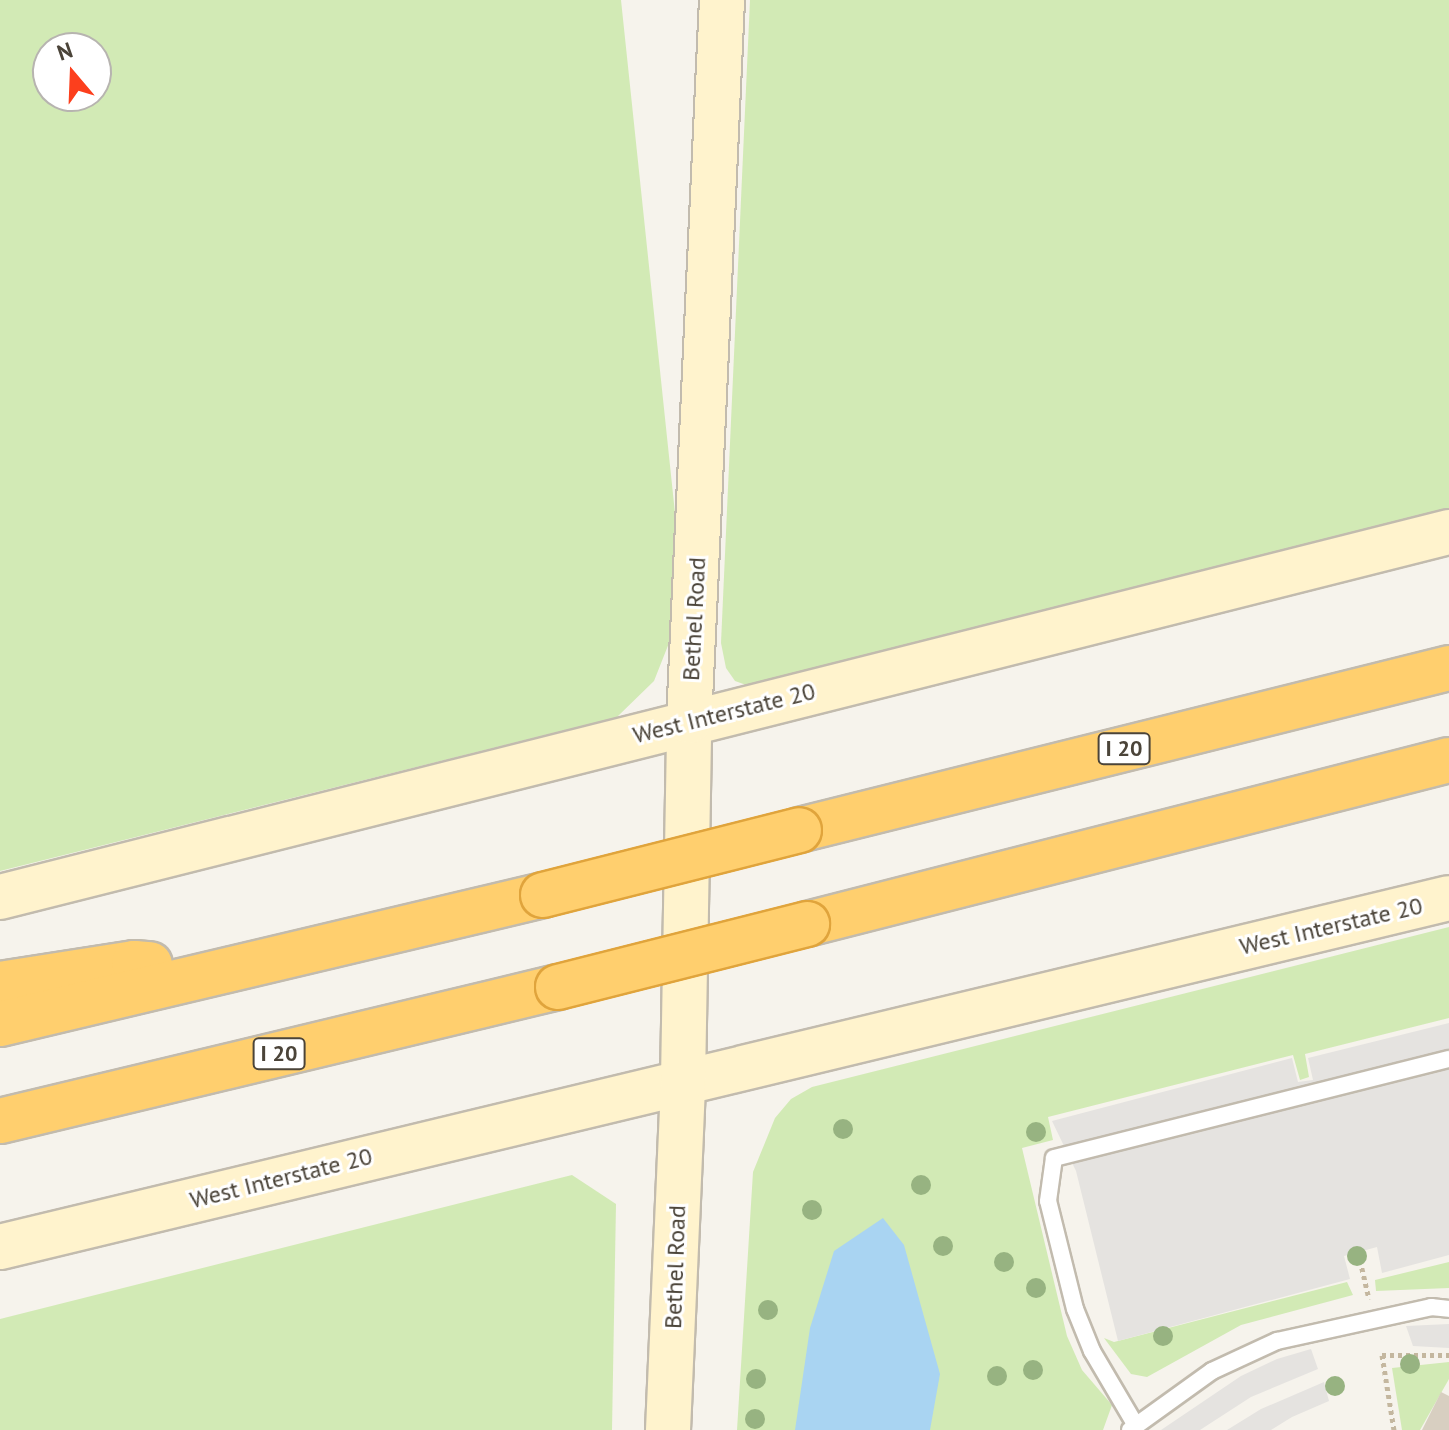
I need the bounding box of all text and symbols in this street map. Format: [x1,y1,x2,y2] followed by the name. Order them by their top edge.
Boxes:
[32,32,112,112] north arrow
[53,36,76,67] text: N
[676,556,712,682] street label: Bethel Road
[630,676,818,750] street label: West Interstate 20
[1096,731,1152,767] road number: I 20
[1237,891,1425,961] street label: West Interstate 20
[251,1036,307,1072] road number: I 20
[187,1141,375,1215] street label: West Interstate 20
[658,1205,692,1329] street label: Bethel Road

